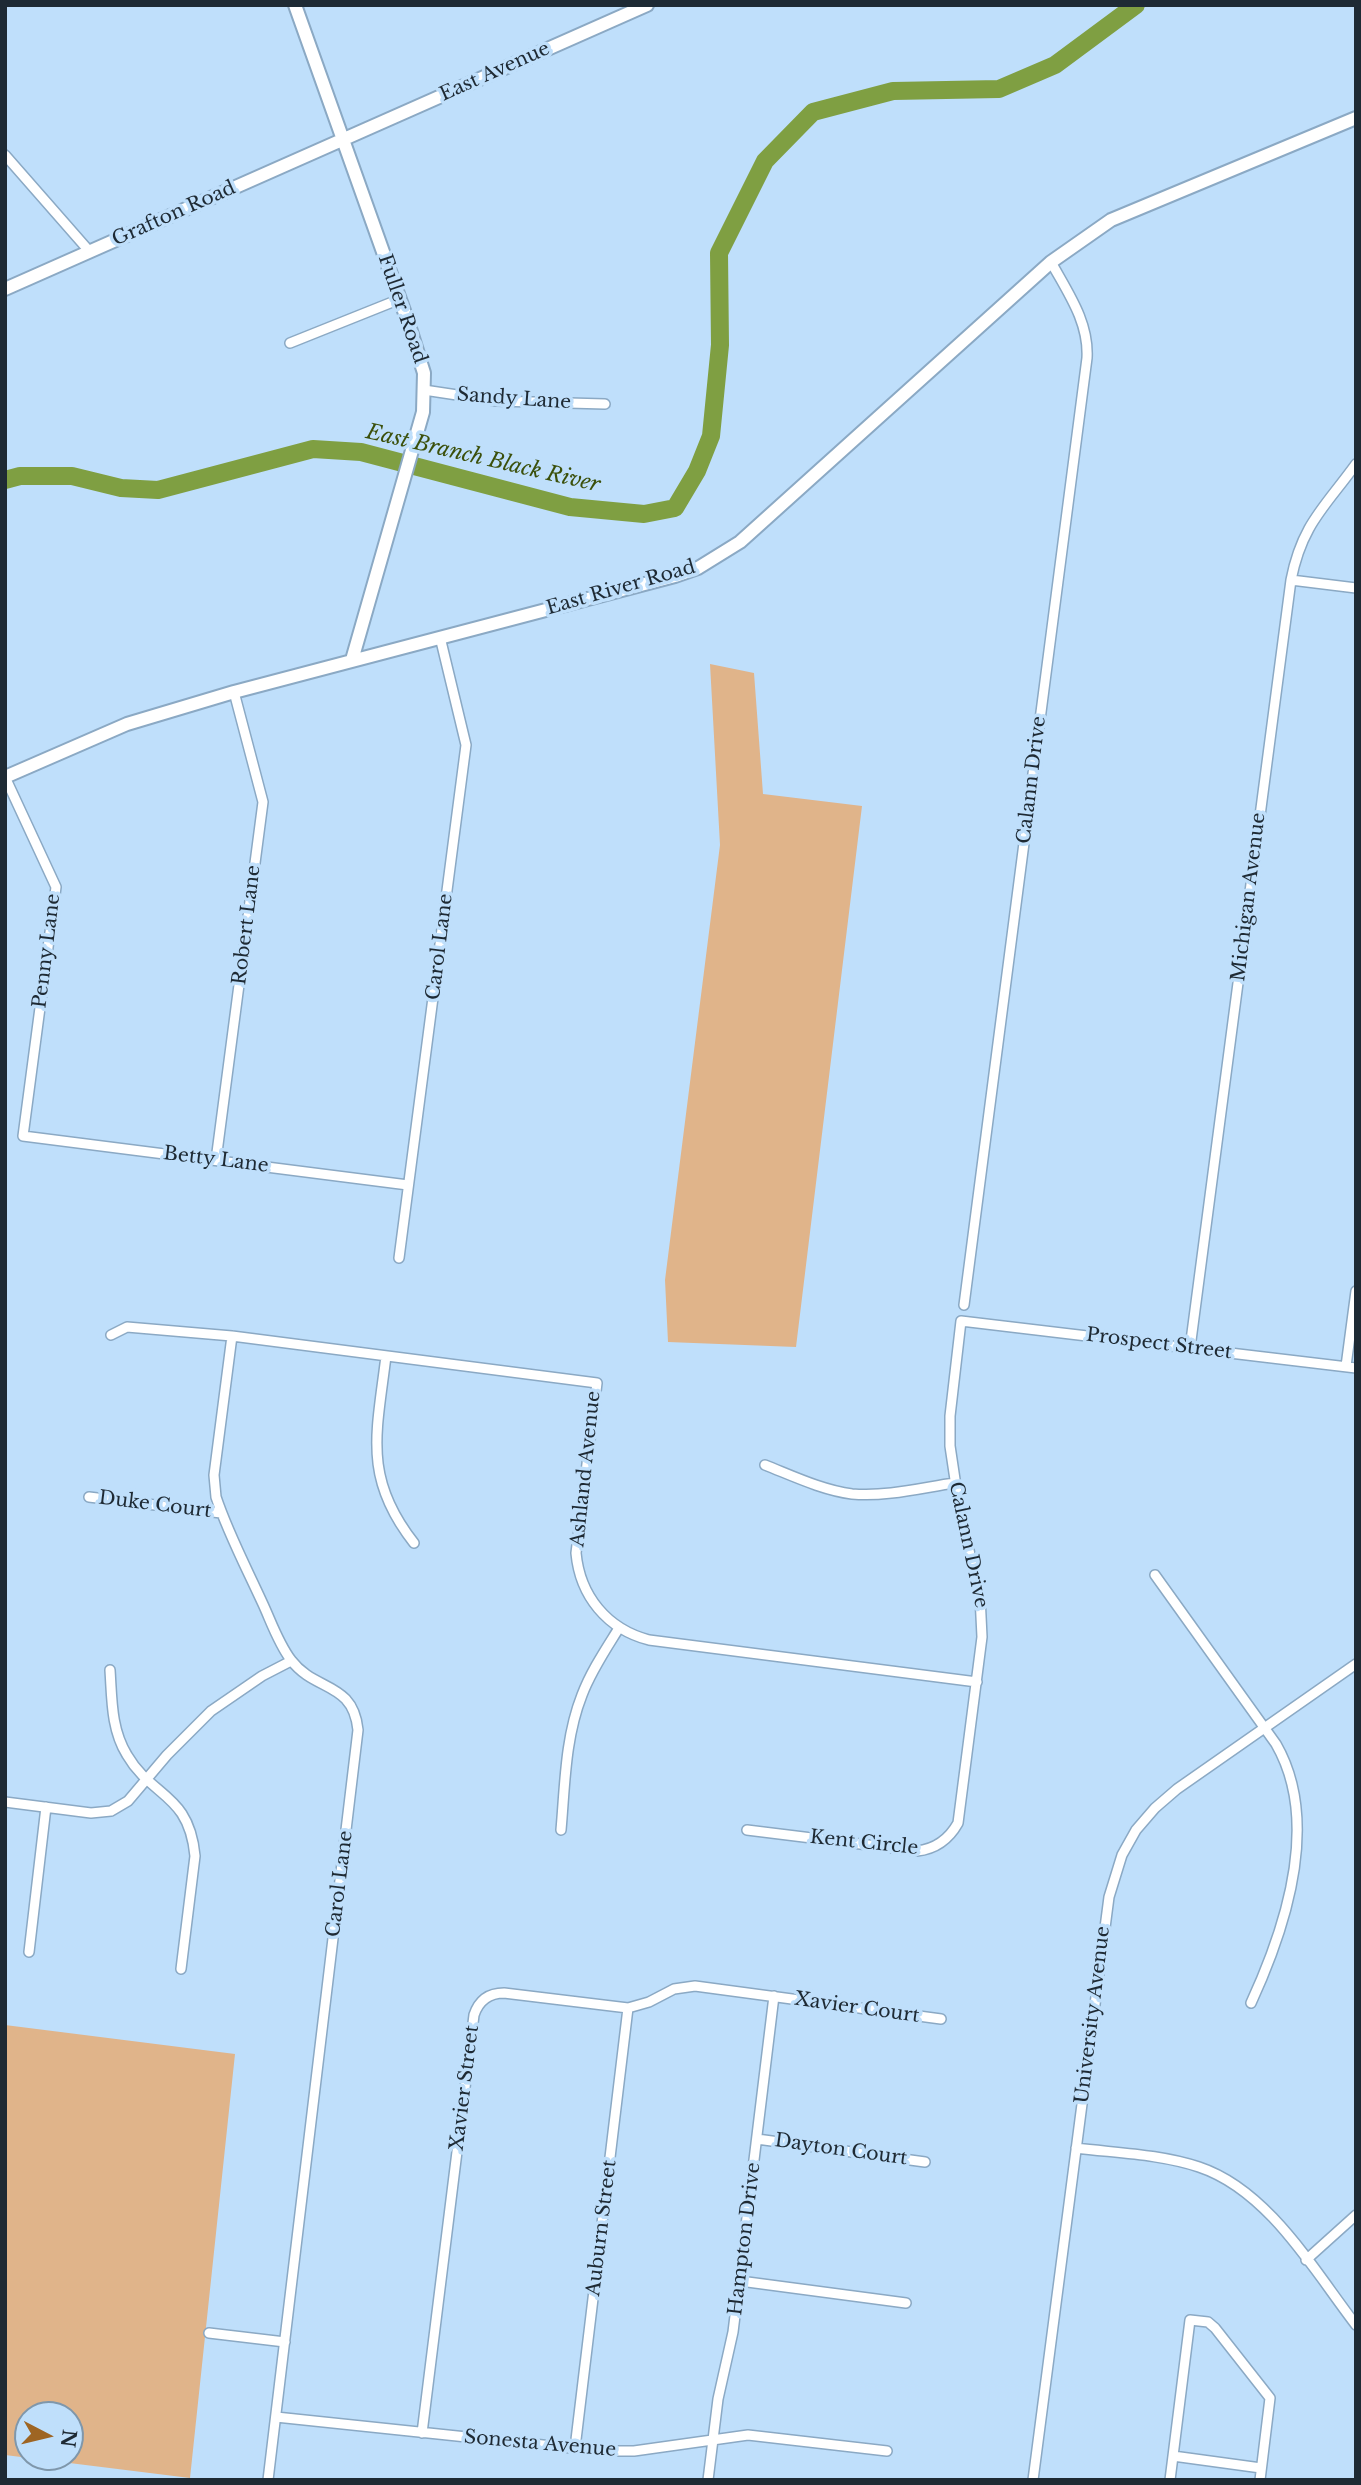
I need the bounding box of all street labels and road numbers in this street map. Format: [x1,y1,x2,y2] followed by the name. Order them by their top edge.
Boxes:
[436,38,554,106] street label: East Avenue
[109,177,239,251] street label: Grafton Road
[373,252,431,366] street label: Fuller Road
[456,384,572,414] street label: Sandy Lane
[544,556,698,620] street label: East River Road
[1013,715,1051,845] street label: Calann Drive
[1227,811,1271,983] street label: Michigan Avenue
[228,864,266,986] street label: Robert Lane
[29,892,65,1010] street label: Penny Lane
[422,893,458,1001] street label: Carol Lane
[162,1142,270,1178] street label: Betty Lane
[1085,1324,1233,1364] street label: Prospect Street
[566,1390,606,1548] street label: Ashland Avenue
[944,1480,992,1610] street label: Calann Drive
[97,1487,213,1523] street label: Duke Court
[809,1826,919,1860] street label: Kent Circle
[322,1830,358,1938] street label: Carol Lane
[1071,1925,1115,2105] street label: University Avenue
[793,1988,921,2028] street label: Xavier Court
[446,2024,484,2152] street label: Xavier Street
[773,2129,909,2171] street label: Dayton Court
[582,2159,622,2297] street label: Auburn Street
[724,2161,766,2317] street label: Hampton Drive
[463,2426,617,2462] street label: Sonesta Avenue

